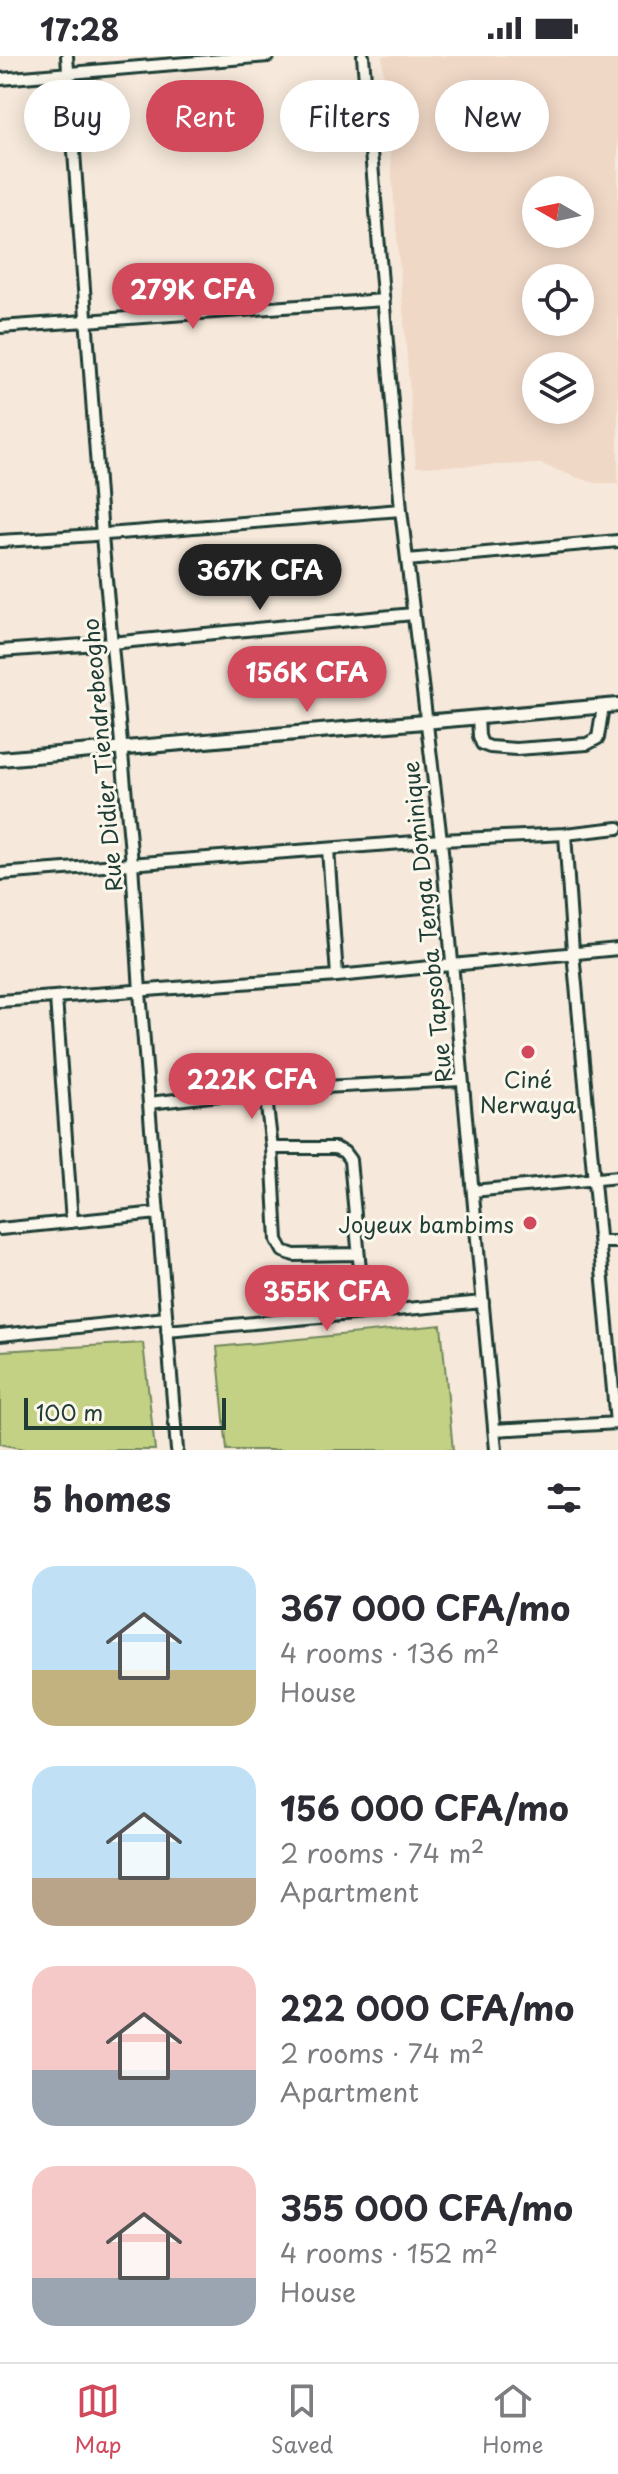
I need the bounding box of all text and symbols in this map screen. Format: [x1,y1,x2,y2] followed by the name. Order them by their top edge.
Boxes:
[40,6,119,51] text: 17:28
[24,80,130,152] chip: Buy
[146,80,264,152] chip: Rent
[280,80,419,152] chip: Filters
[435,80,549,152] chip: New
[522,176,594,248] north arrow
[522,176,594,424] map controls
[110,263,276,331] pin: 279K CFA
[522,264,594,336] button: locate
[130,269,256,308] text: 279K CFA
[522,352,594,424] button: layers
[177,544,343,612] pin: 367K CFA
[197,550,323,589] text: 367K CFA
[73,617,129,893] street label: Rue Didier Tiendrebeogho
[224,646,390,714] pin: 156K CFA
[246,652,368,691] text: 156K CFA
[393,759,459,1085] street label: Rue Tapsoba Tenga Dominique
[519,1043,537,1061] marker: Ciné Nerwaya
[169,1053,335,1121] pin: 222K CFA
[187,1059,317,1098] text: 222K CFA
[480,1062,576,1120] place label: Ciné Nerwaya
[338,1207,514,1240] place label: Joyeux bambims
[521,1214,539,1232] marker: Joyeux bambims
[244,1265,410,1333] pin: 355K CFA
[263,1271,391,1310] text: 355K CFA
[24,1394,226,1430] scale bar
[36,1395,103,1428] text: 100 m
[32,1472,171,1524] text: 5 homes
[542,1476,586,1520] icon: filters
[280,1581,570,1633] text: 367 000 CFA/mo
[96,1598,192,1694] icon: home
[280,1633,500,1672] text: 4 rooms · 136 m²
[280,1672,356,1711] text: House
[280,1781,569,1833] text: 156 000 CFA/mo
[96,1798,192,1894] icon: home
[280,1833,484,1872] text: 2 rooms · 74 m²
[280,1872,419,1911] text: Apartment
[280,1981,574,2033] text: 222 000 CFA/mo
[96,1998,192,2094] icon: home
[280,2033,484,2072] text: 2 rooms · 74 m²
[280,2072,419,2111] text: Apartment
[280,2181,573,2233] text: 355 000 CFA/mo
[96,2198,192,2294] icon: home
[280,2233,498,2272] text: 4 rooms · 152 m²
[280,2272,356,2311] text: House
[75,2379,122,2460] tab: Map
[271,2379,333,2460] tab: Saved
[482,2379,543,2460] tab: Home

